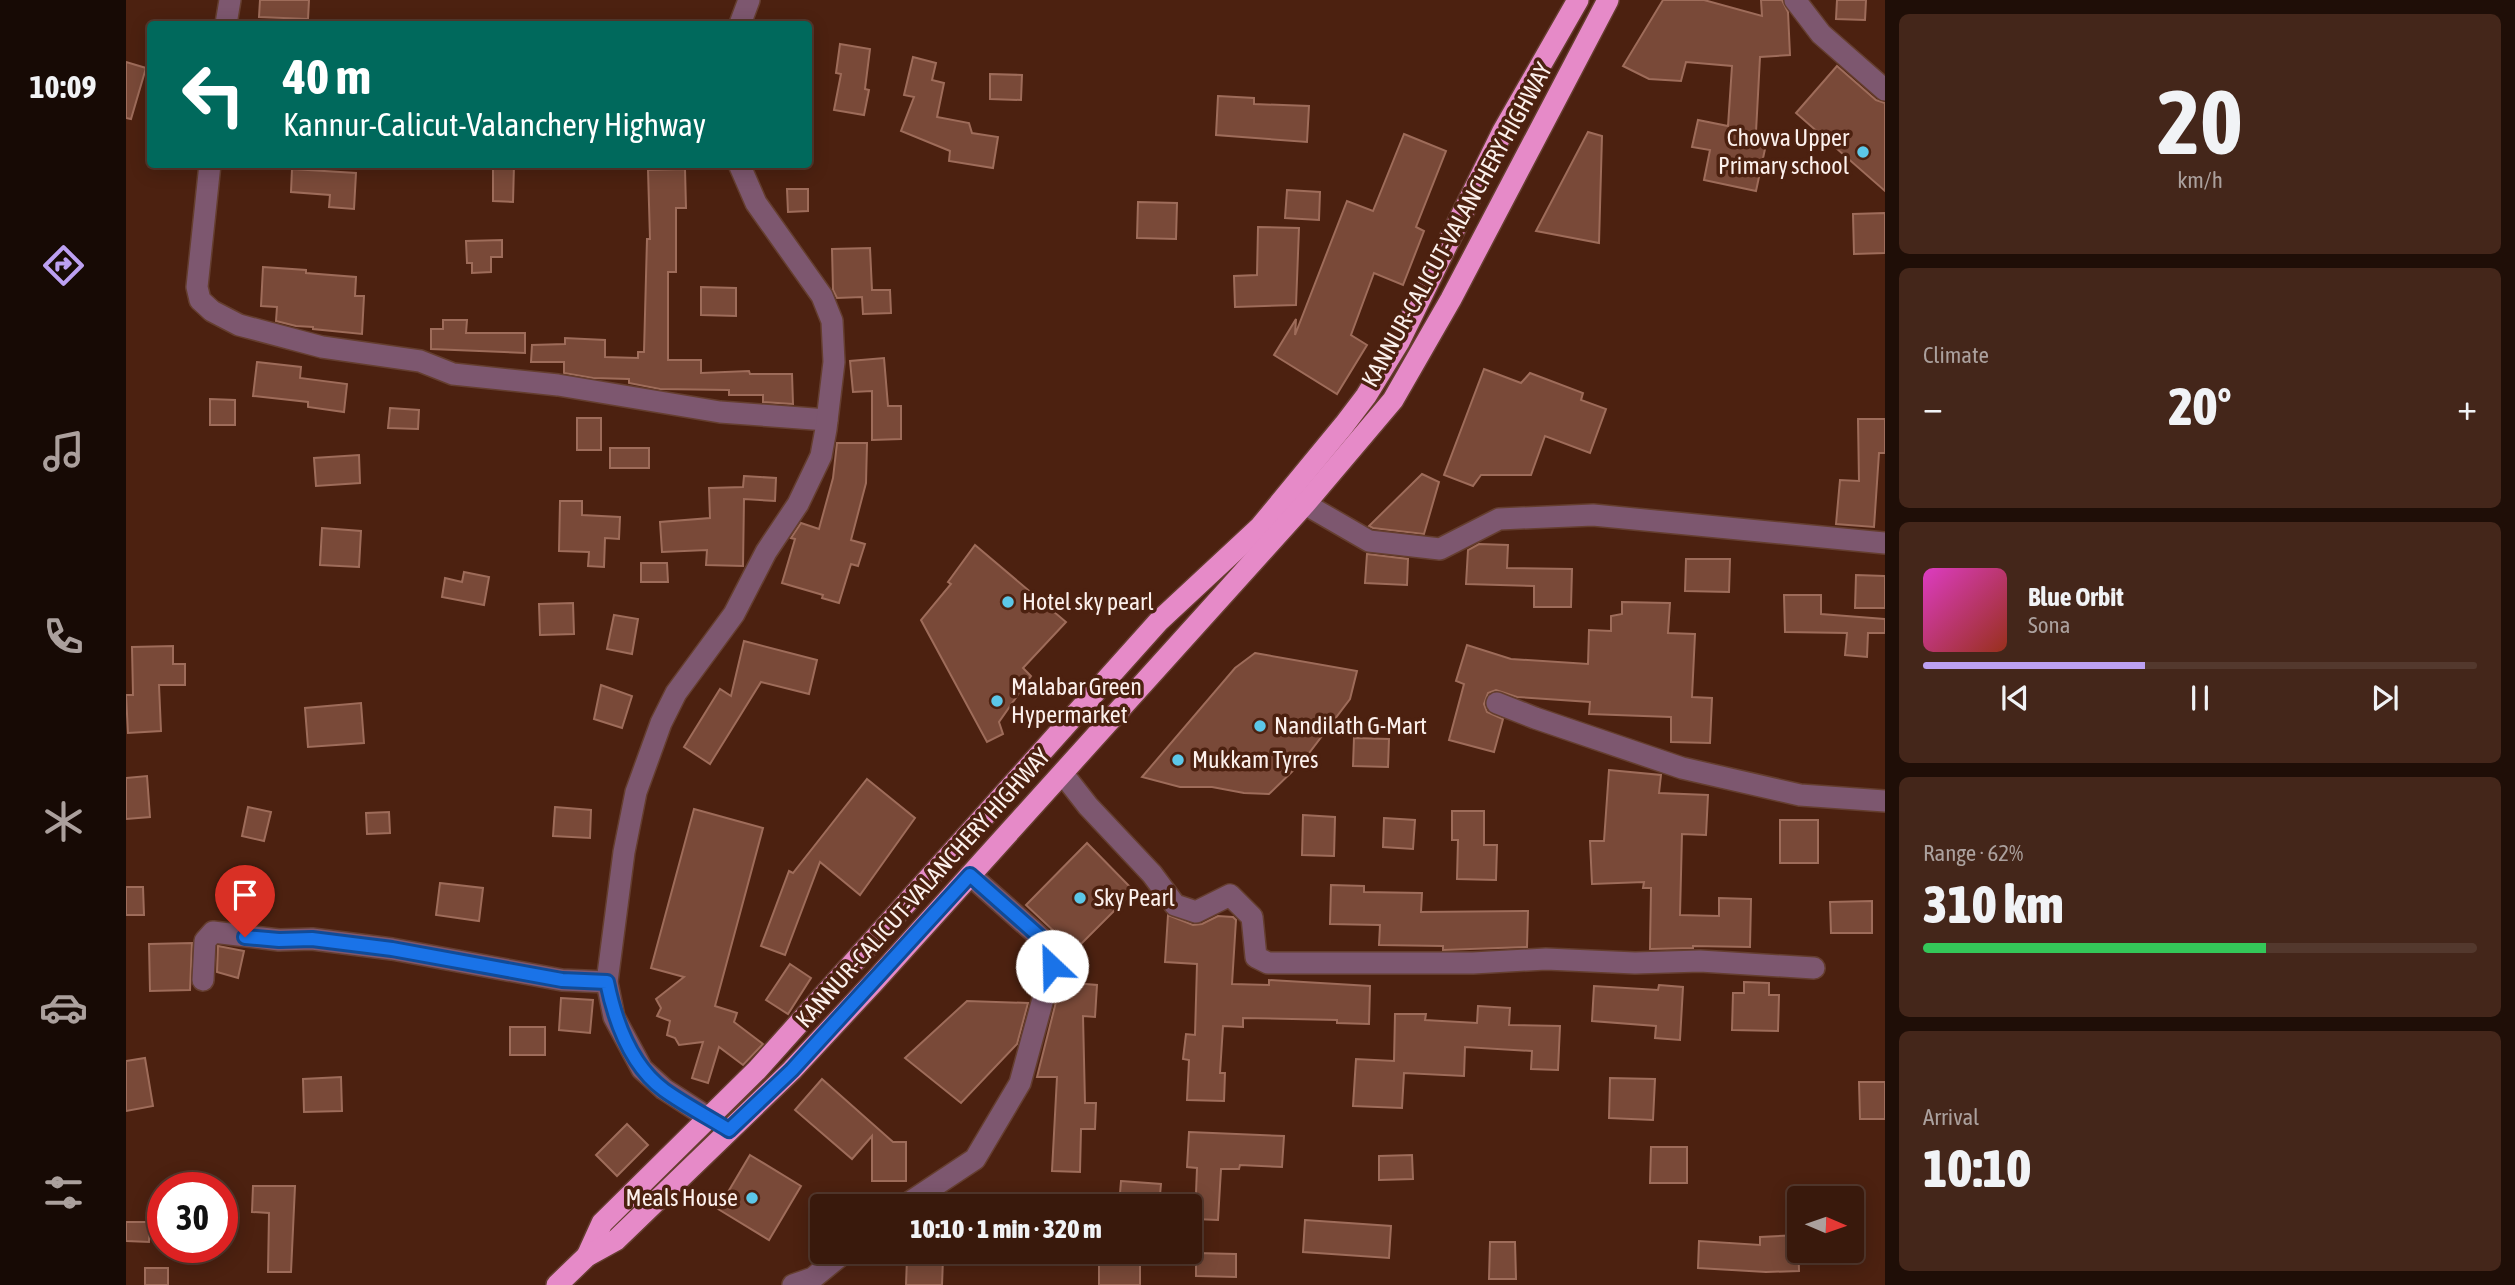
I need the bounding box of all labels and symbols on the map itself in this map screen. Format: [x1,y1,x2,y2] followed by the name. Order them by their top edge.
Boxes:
[1356,58,1557,391] street label: KANNUR-CALICUT-VALANCHERY HIGHWAY
[1718,124,1850,179] place label: Chovva Upper Primary school
[1855,144,1871,160] marker: Chovva Upper Primary school
[1022,588,1154,615] place label: Hotel sky pearl
[1000,594,1016,610] marker: Hotel sky pearl
[1011,673,1142,728] place label: Malabar Green Hypermarket
[989,693,1005,709] marker: Malabar Green Hypermarket
[1274,712,1427,739] place label: Nandilath G-Mart
[1252,718,1268,734] marker: Nandilath G-Mart
[790,742,1055,1033] street label: KANNUR-CALICUT-VALANCHERY HIGHWAY
[1192,746,1318,773] place label: Mukkam Tyres
[1170,752,1186,768] marker: Mukkam Tyres
[215,865,275,937] pin
[1094,884,1175,911] place label: Sky Pearl
[1072,890,1088,906] marker: Sky Pearl
[1015,929,1089,1003] position arrow
[147,1172,238,1263] speed limit sign: 30
[626,1184,738,1211] place label: Meals House
[1787,1186,1864,1264] north arrow
[744,1190,760,1206] marker: Meals House

